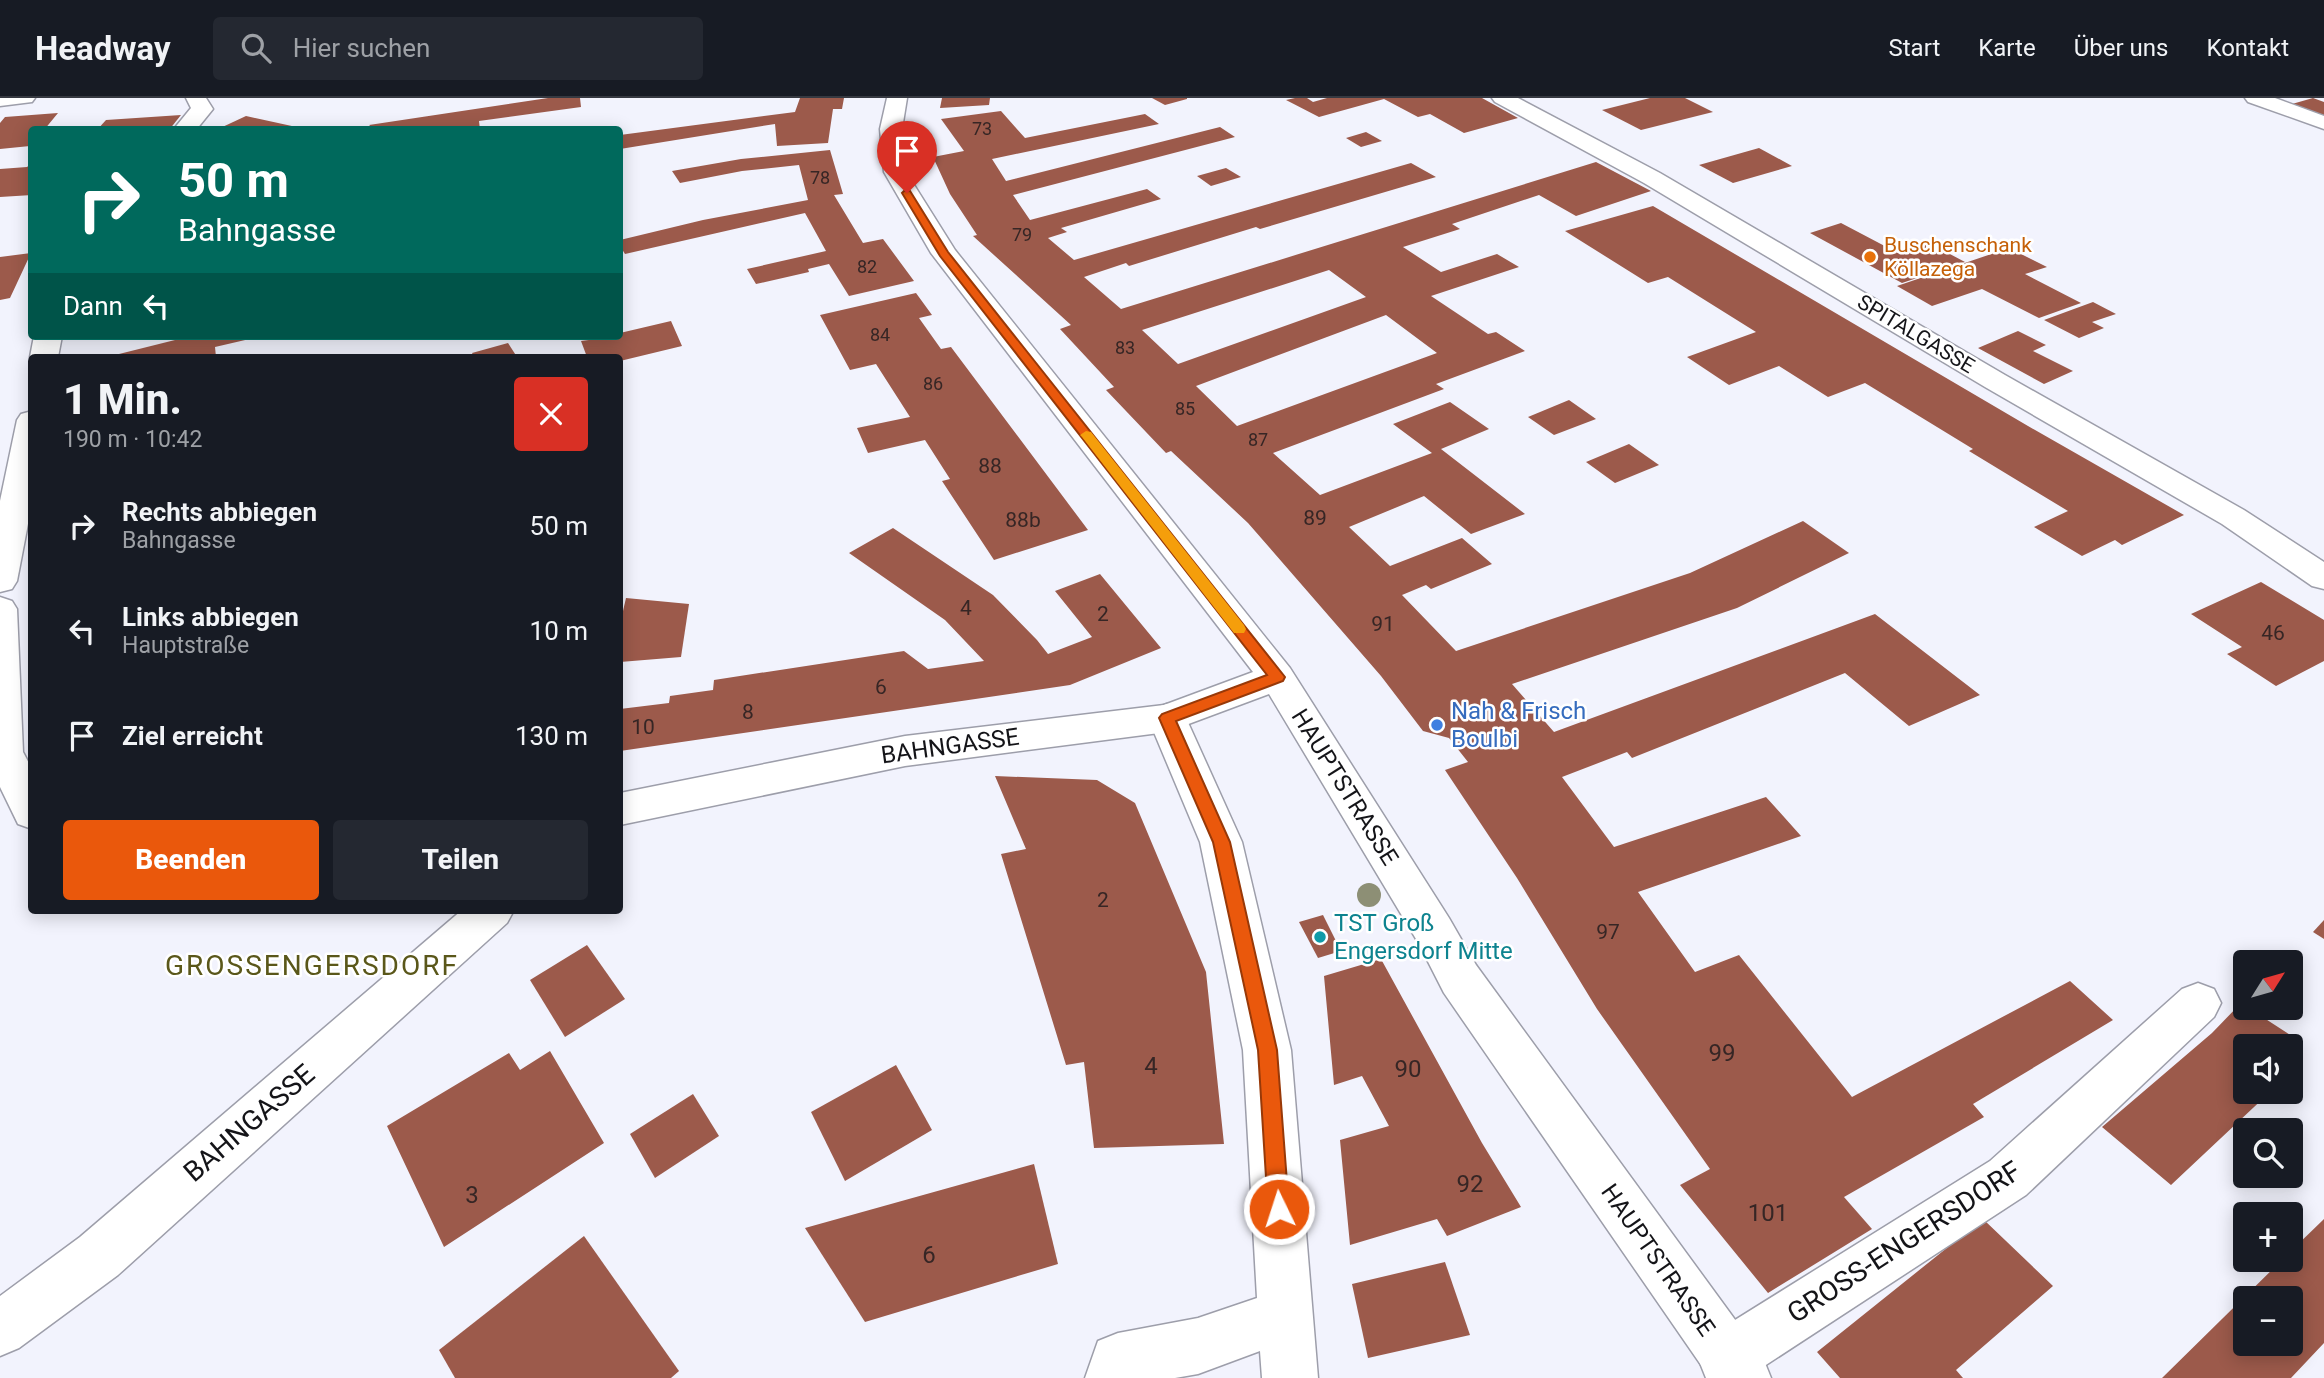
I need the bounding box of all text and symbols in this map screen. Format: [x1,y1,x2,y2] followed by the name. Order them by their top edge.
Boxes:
[213,17,703,80] search box
[35,29,171,68] text: Headway
[237,29,275,67] icon: search
[293,33,430,63] text: Hier suchen
[1889,34,1940,62] text: Start
[1978,34,2036,62] text: Karte
[2074,34,2168,62] text: Über uns
[2206,34,2289,62] text: Kontakt
[972,118,992,139] house number: 73
[877,121,937,193] pin
[888,132,926,170] icon: arrive
[178,152,289,209] text: 50 m
[63,154,154,245] icon: right
[810,167,830,188] house number: 78
[178,211,336,249] text: Bahngasse
[1012,224,1032,245] house number: 79
[1884,233,2032,281] place label: Buschenschank Köllazega
[1862,249,1878,265] marker: Buschenschank Köllazega
[857,256,877,277] house number: 82
[137,287,175,325] icon: left
[1853,290,1979,378] street label: SPITALGASSE
[63,291,123,321] text: Dann
[870,324,890,345] house number: 84
[1115,337,1135,358] house number: 83
[923,373,943,394] house number: 86
[63,375,182,424] text: 1 Min.
[514,377,588,451] button: close
[1175,398,1195,419] house number: 85
[63,426,202,453] text: 190 m · 10:42
[1248,429,1268,450] house number: 87
[978,454,1002,478] house number: 88
[122,497,317,527] text: Rechts abbiegen
[1303,506,1327,530] house number: 89
[63,507,101,545] icon: right
[1005,508,1041,532] house number: 88b
[530,511,588,541] text: 50 m
[122,527,236,554] text: Bahngasse
[960,596,972,620] house number: 4
[122,602,299,632] text: Links abbiegen
[1097,602,1109,626] house number: 2
[63,612,101,650] icon: left
[1371,612,1395,636] house number: 91
[530,616,588,646] text: 10 m
[2261,621,2285,645] house number: 46
[122,632,249,659] text: Hauptstraße
[875,675,887,699] house number: 6
[1451,697,1586,753] place label: Nah & Frisch Boulbi
[742,700,754,724] house number: 8
[1286,704,1404,870] street label: HAUPTSTRASSE
[631,715,655,739] house number: 10
[63,717,101,755] icon: arrive
[1429,717,1445,733] marker: Nah & Frisch Boulbi
[122,721,263,751] text: Ziel erreicht
[515,721,588,751] text: 130 m
[879,722,1021,770] street label: BAHNGASSE
[63,820,319,900] button: Beenden
[333,820,588,900] button: Teilen
[1097,888,1109,912] house number: 2
[1334,909,1513,965] place label: TST Groß Engersdorf Mitte
[1596,920,1620,944] house number: 97
[1312,929,1328,945] marker: TST Groß Engersdorf Mitte
[165,949,459,982] district label: GROSSENGERSDORF
[2233,950,2303,1020] north arrow
[2233,950,2303,1356] map controls
[2233,1034,2303,1104] button: sound
[1709,1039,1735,1067] house number: 99
[1144,1052,1158,1080] house number: 4
[1395,1055,1421,1083] house number: 90
[177,1057,321,1189] street label: BAHNGASSE
[2233,1118,2303,1188] button: search
[1781,1154,2027,1330] street label: GROSS-ENGERSDORF
[1457,1170,1483,1198] house number: 92
[1242,1172,1316,1246] position arrow
[1595,1179,1721,1341] street label: HAUPTSTRASSE
[465,1181,479,1209] house number: 3
[1748,1199,1788,1227] house number: 101
[2233,1202,2303,1272] button: +
[922,1241,936,1269] house number: 6
[2233,1286,2303,1356] button: −

